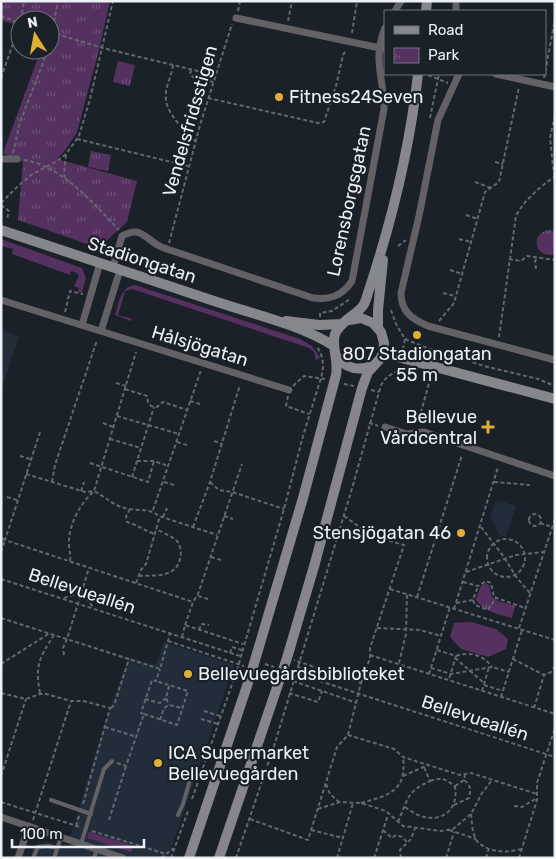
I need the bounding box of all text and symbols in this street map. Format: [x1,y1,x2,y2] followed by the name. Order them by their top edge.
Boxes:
[10,10,60,60] north arrow
[384,10,546,75] legend
[26,13,39,32] text: N
[428,21,464,39] text: Road
[158,43,222,199] street label: Vendelsfridsstigen
[428,46,459,64] text: Park
[289,86,423,108] place label: Fitness24Seven
[273,91,285,103] marker: Fitness24Seven
[322,124,376,278] street label: Lorensborgsgatan
[85,232,199,288] street label: Stadiongatan
[149,321,251,371] street label: Hålsjögatan
[411,329,423,341] marker: 807 Stadiongatan 55 m
[342,343,492,386] place label: 807 Stadiongatan 55 m
[380,406,477,449] place label: Bellevue Vårdcentral
[481,420,495,434] marker: Bellevue Vårdcentral
[313,522,451,544] place label: Stensjögatan 46
[455,527,467,539] marker: Stensjögatan 46
[26,563,138,619] street label: Bellevueallén
[198,663,405,685] place label: Bellevuegårdsbiblioteket
[182,668,194,680] marker: Bellevuegårdsbiblioteket
[419,690,531,746] street label: Bellevueallén
[168,742,309,785] place label: ICA Supermarket Bellevuegården
[152,757,164,769] marker: ICA Supermarket Bellevuegården
[12,816,145,848] scale bar
[20,825,62,843] text: 100 m

